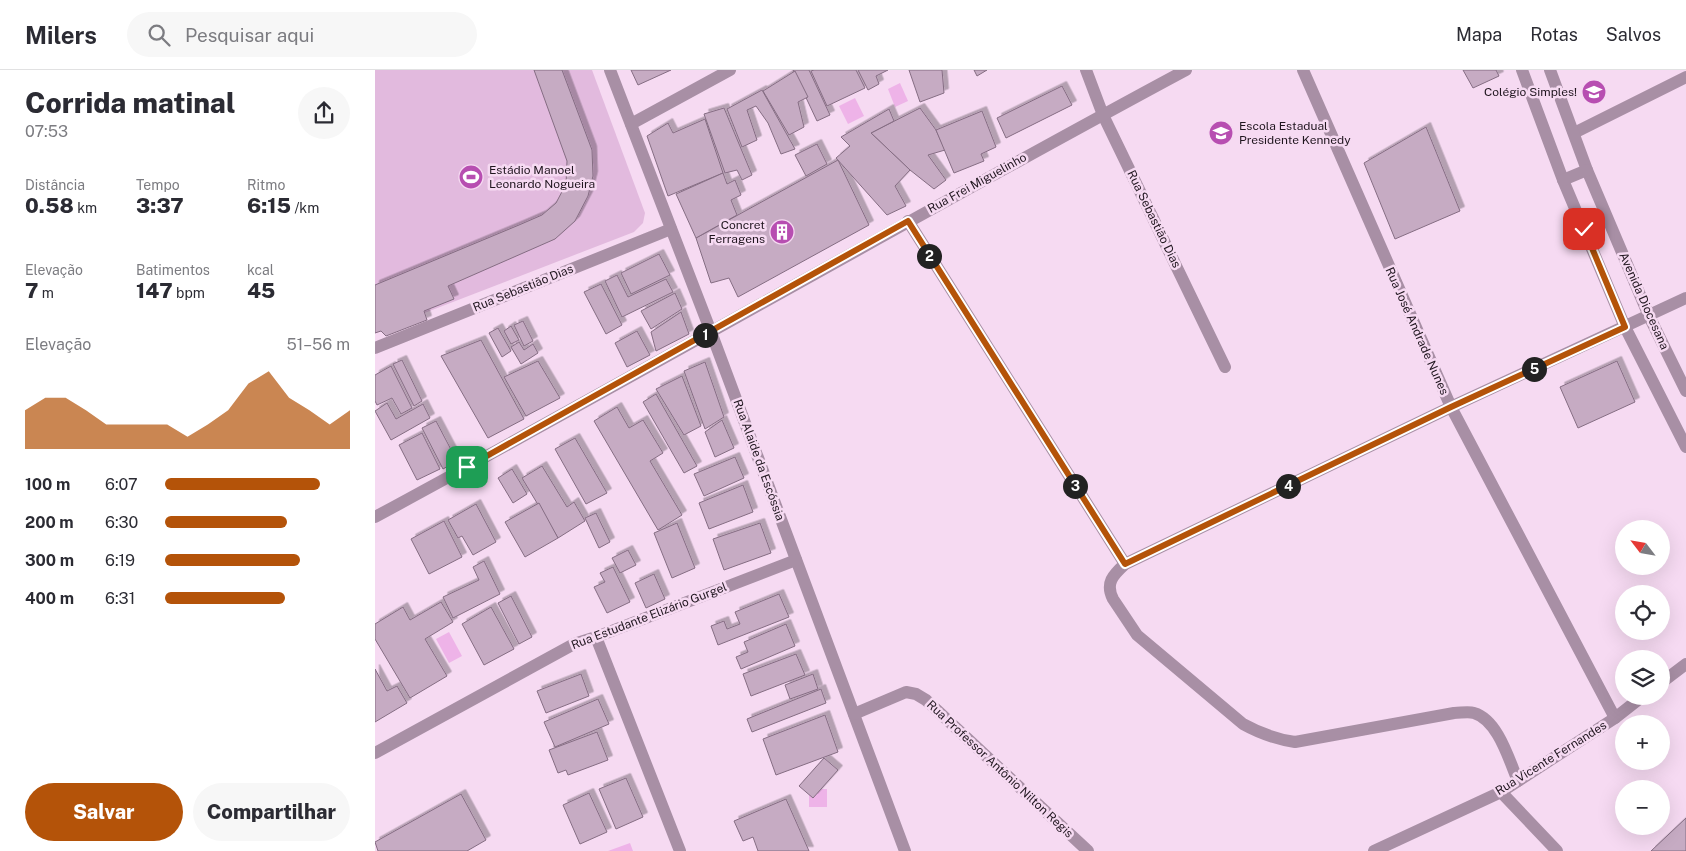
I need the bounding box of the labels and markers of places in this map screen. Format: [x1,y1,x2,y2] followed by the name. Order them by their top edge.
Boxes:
[1581,79,1607,105] school or university icon: Colégio Simples!
[1484,85,1577,99] place label: Colégio Simples!
[1239,119,1351,147] place label: Escola Estadual Presidente Kennedy
[1208,120,1234,146] school or university icon: Escola Estadual Presidente Kennedy
[489,163,595,191] place label: Estádio Manoel Leonardo Nogueira
[458,164,484,190] sports icon: Estádio Manoel Leonardo Nogueira
[1563,208,1605,250] pin
[708,218,765,246] place label: Concret Ferragens
[769,219,795,245] building icon: Concret Ferragens
[917,244,941,268] pin: 2
[693,322,717,348] pin: 1
[1521,356,1547,382] pin: 5
[446,446,488,488] pin
[1063,474,1087,498] pin: 3
[1275,474,1301,498] pin: 4

